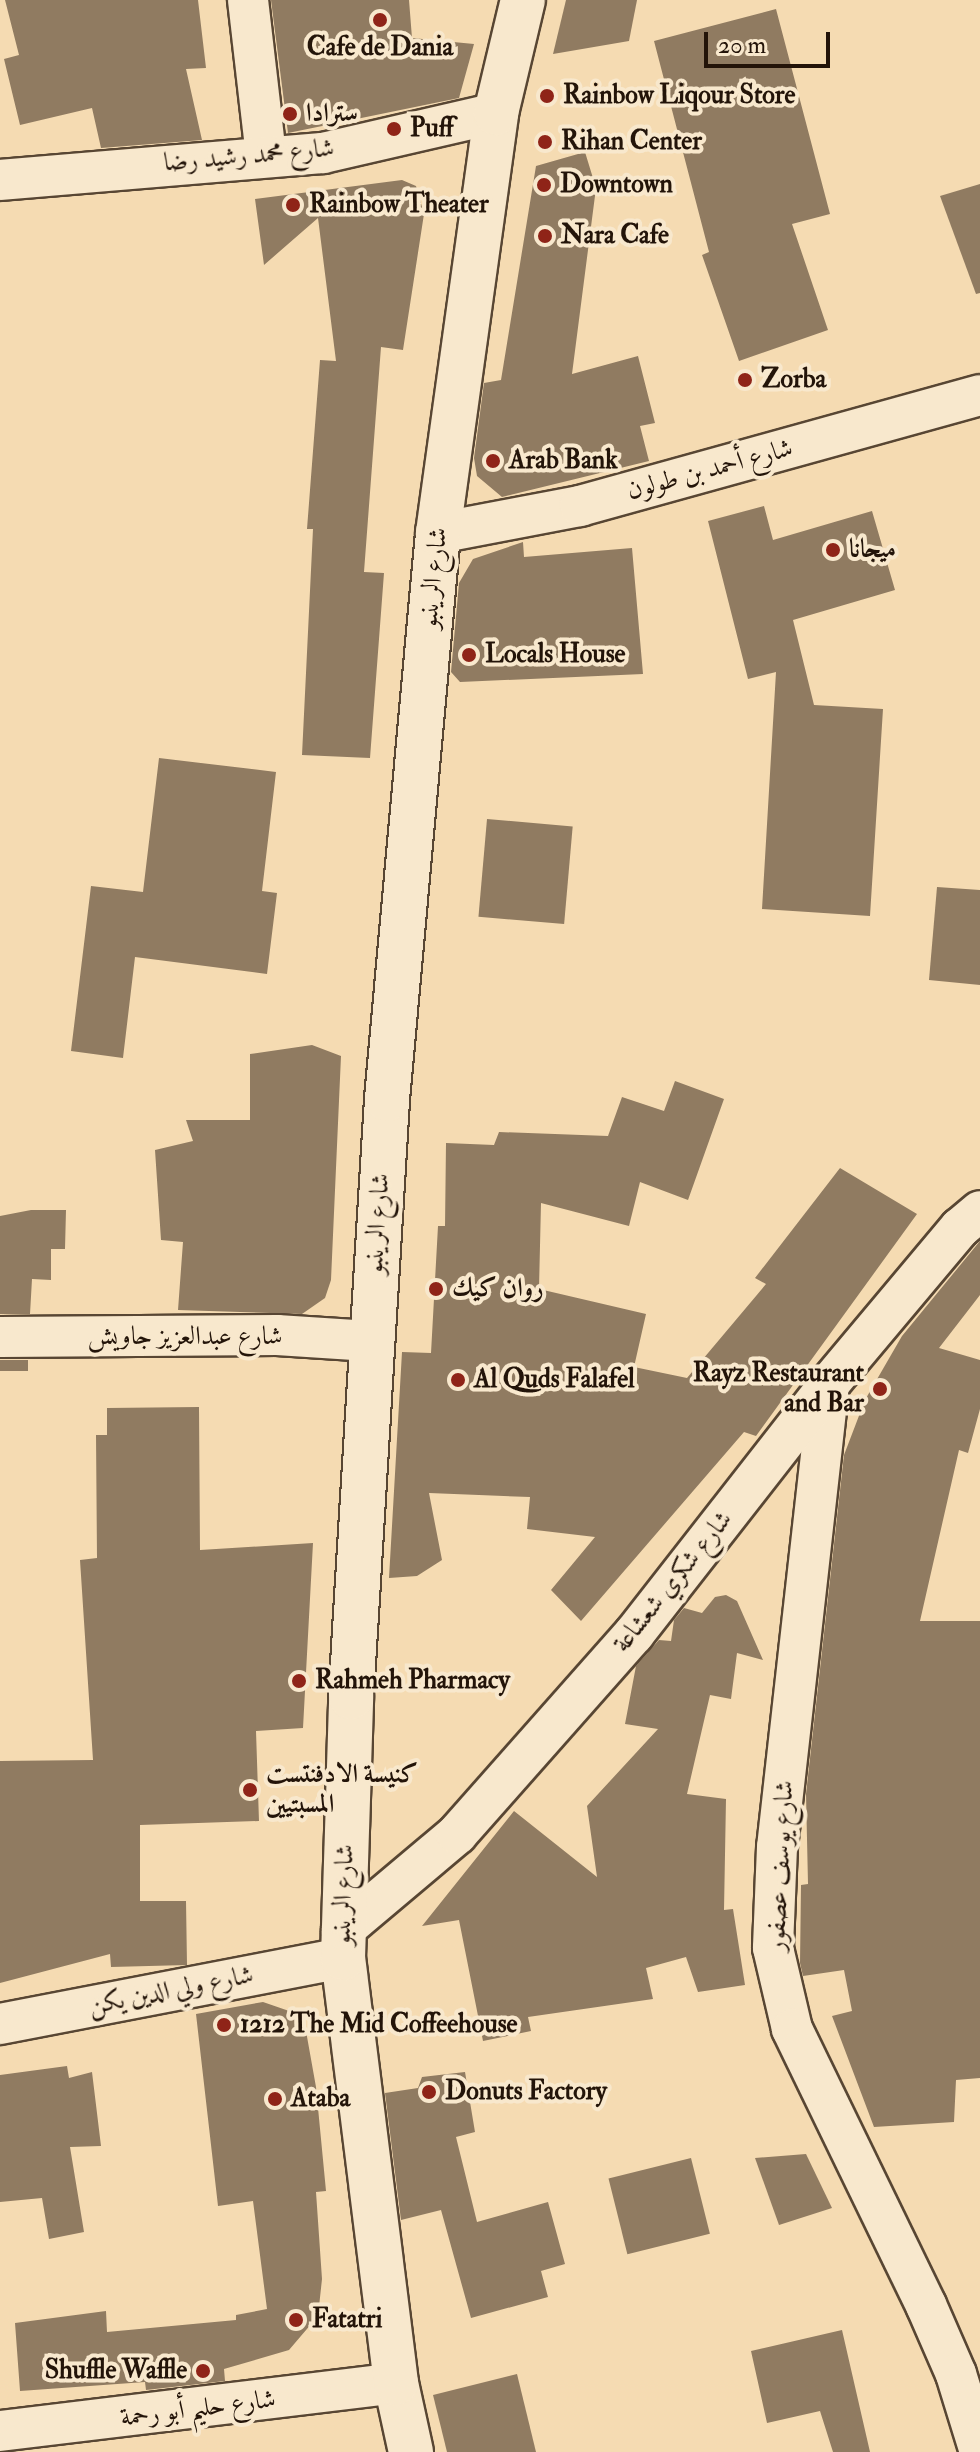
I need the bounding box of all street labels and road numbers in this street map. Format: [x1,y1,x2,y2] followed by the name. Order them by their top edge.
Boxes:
[162,133,336,179] street label: شارع محمد رشيد رضا
[624,433,796,507] street label: شارع أحمد بن طولون
[413,526,455,630] street label: شارع الرينبو
[359,1172,397,1276] street label: شارع الرينبو
[87,1321,283,1353] street label: شارع عبدالعزيز جاويش
[606,1505,740,1659] street label: شارع شكري شعشاعة
[761,1780,801,1952] street label: شارع يوسف عصفور
[327,1844,361,1946] street label: شارع الرينبو
[86,1960,256,2022] street label: شارع ولي الدين يكن
[119,2384,277,2434] street label: شارع حليم أبو رحمة

